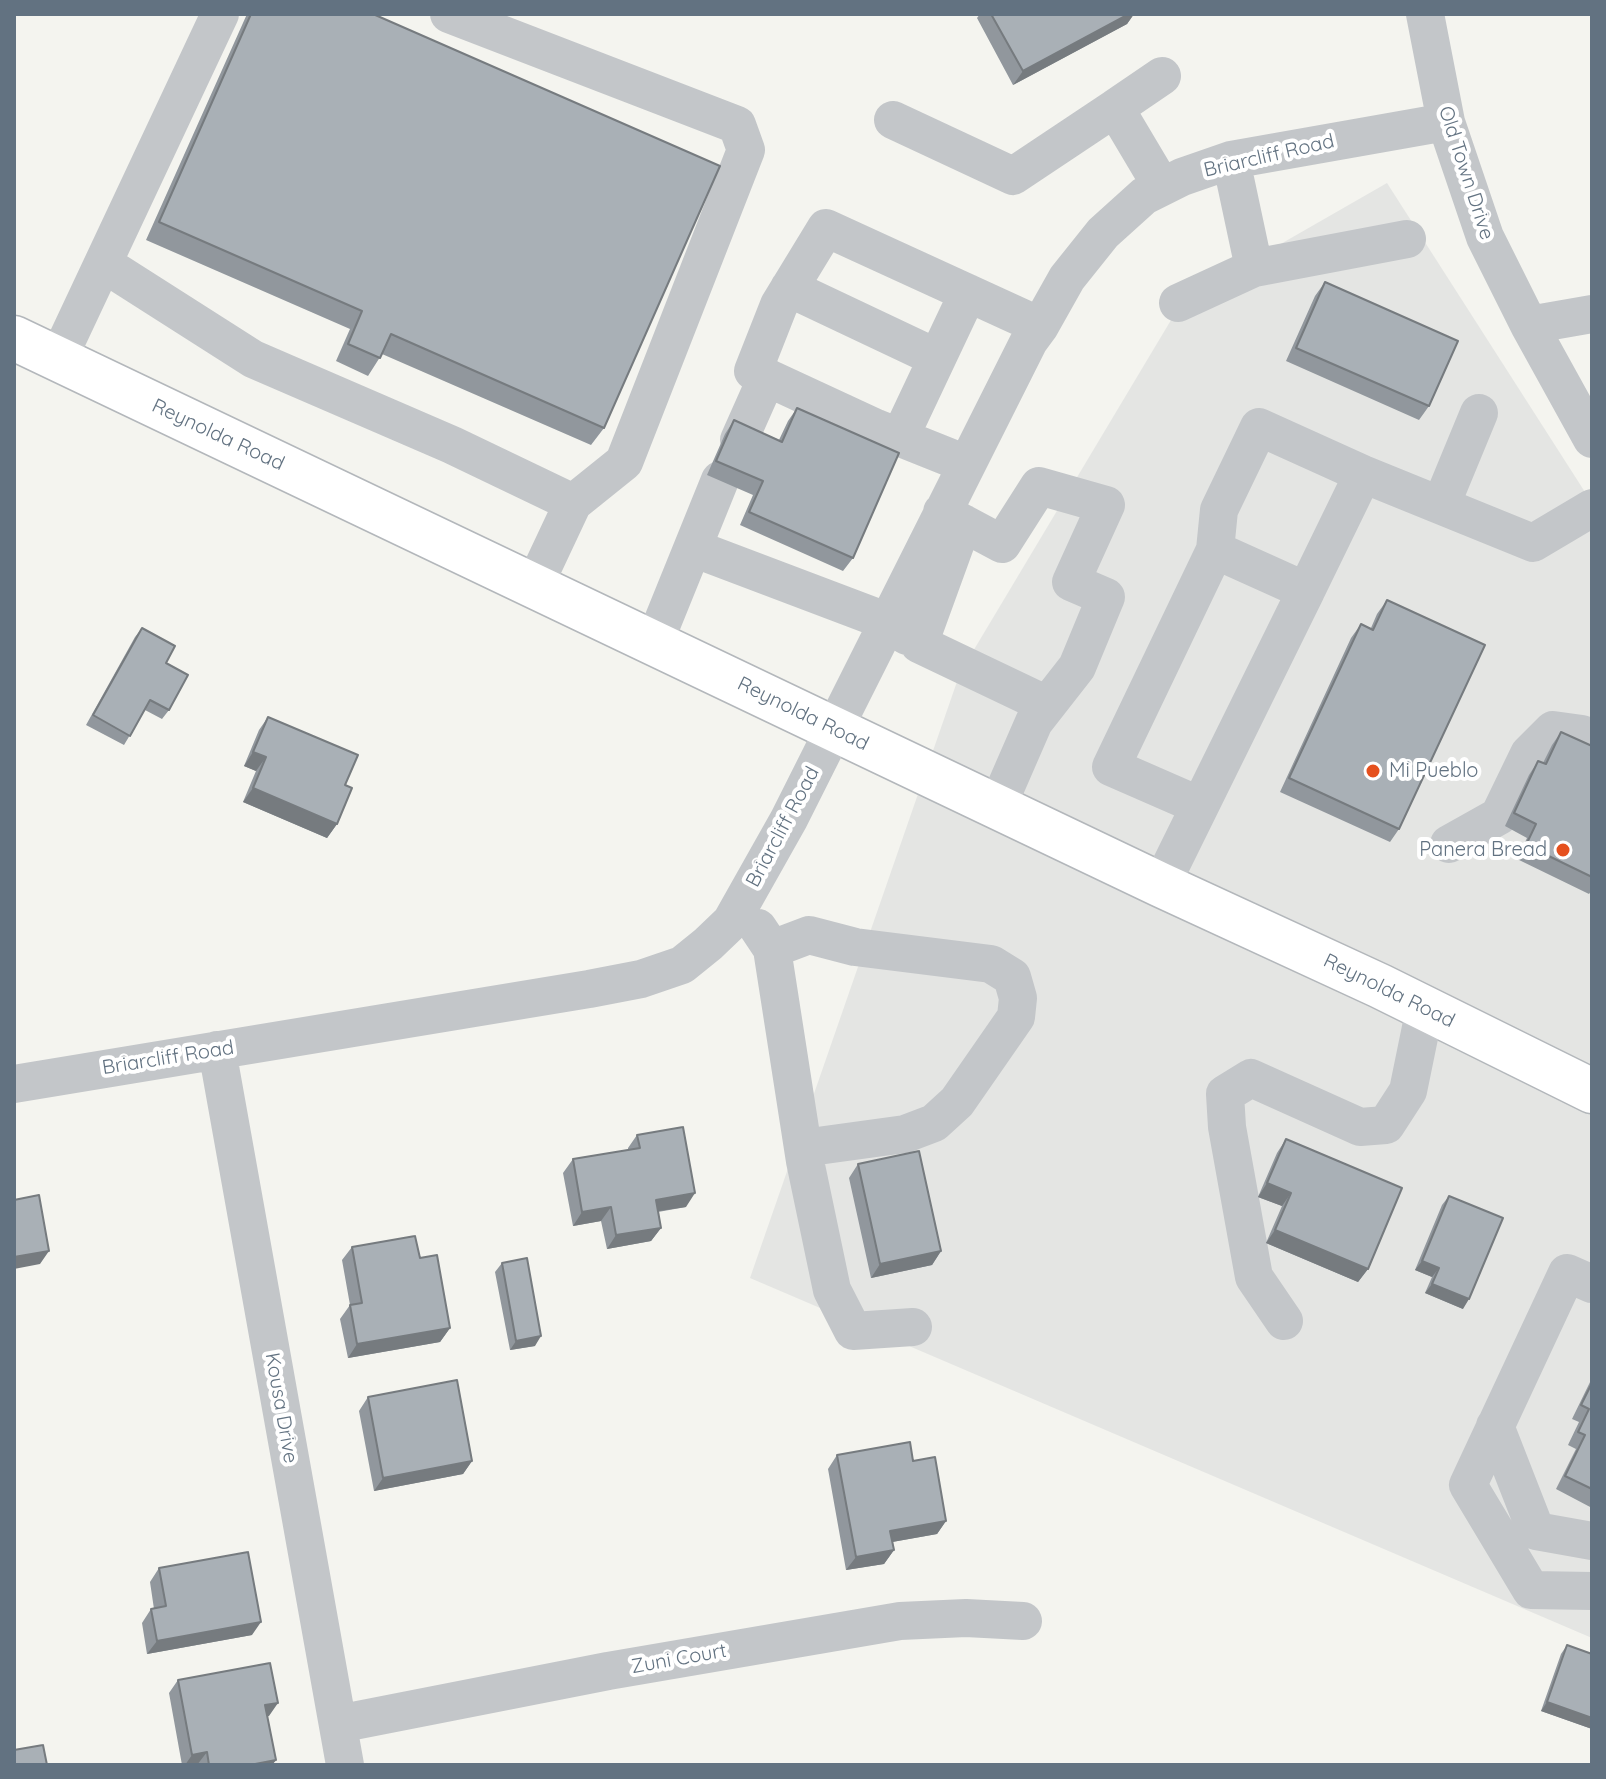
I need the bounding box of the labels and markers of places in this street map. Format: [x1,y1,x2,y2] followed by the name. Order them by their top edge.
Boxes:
[1389,759,1478,783] place label: Mi Pueblo
[1364,762,1382,780] marker: Mi Pueblo
[1419,838,1547,862] place label: Panera Bread
[1554,841,1572,859] marker: Panera Bread

